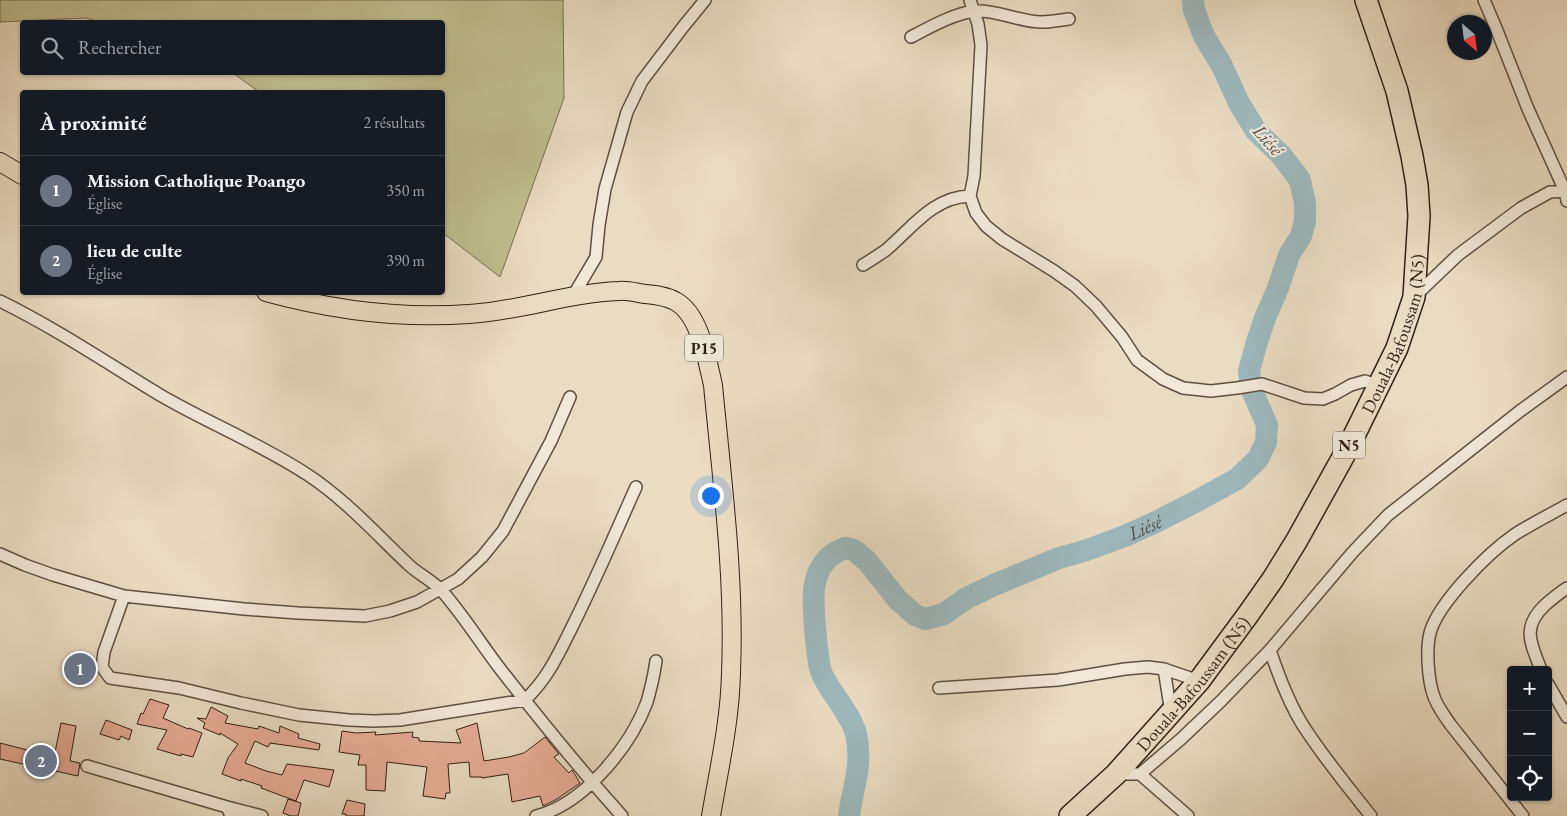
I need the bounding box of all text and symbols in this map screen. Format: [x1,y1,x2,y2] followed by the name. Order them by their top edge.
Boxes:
[1447,15,1492,60] north arrow
[20,20,445,75] search box
[38,34,66,62] icon: search
[78,35,161,60] text: Rechercher
[40,109,147,136] text: À proximité
[363,112,425,133] text: 2 résultats
[1246,118,1290,162] water label: Liésé
[87,168,305,193] text: Mission Catholique Poango
[52,180,60,201] text: 1
[386,180,425,201] text: 350 m
[87,193,122,214] text: Église
[87,238,182,263] text: lieu de culte
[52,250,60,271] text: 2
[386,250,425,271] text: 390 m
[1355,254,1428,417] street label: Douala-Bafoussam (N5)
[87,263,122,284] text: Église
[685,334,723,362] road number: P15
[1333,432,1365,458] road number: N5
[698,483,724,509] your location
[1123,508,1167,546] water label: Liésé
[1131,611,1255,756] street label: Douala-Bafoussam (N5)
[64,650,96,688] pin: 1
[1507,666,1552,801] map controls
[1507,666,1552,711] button: +
[1507,711,1552,756] button: −
[25,742,57,780] pin: 2
[1507,756,1552,801] button: locate

